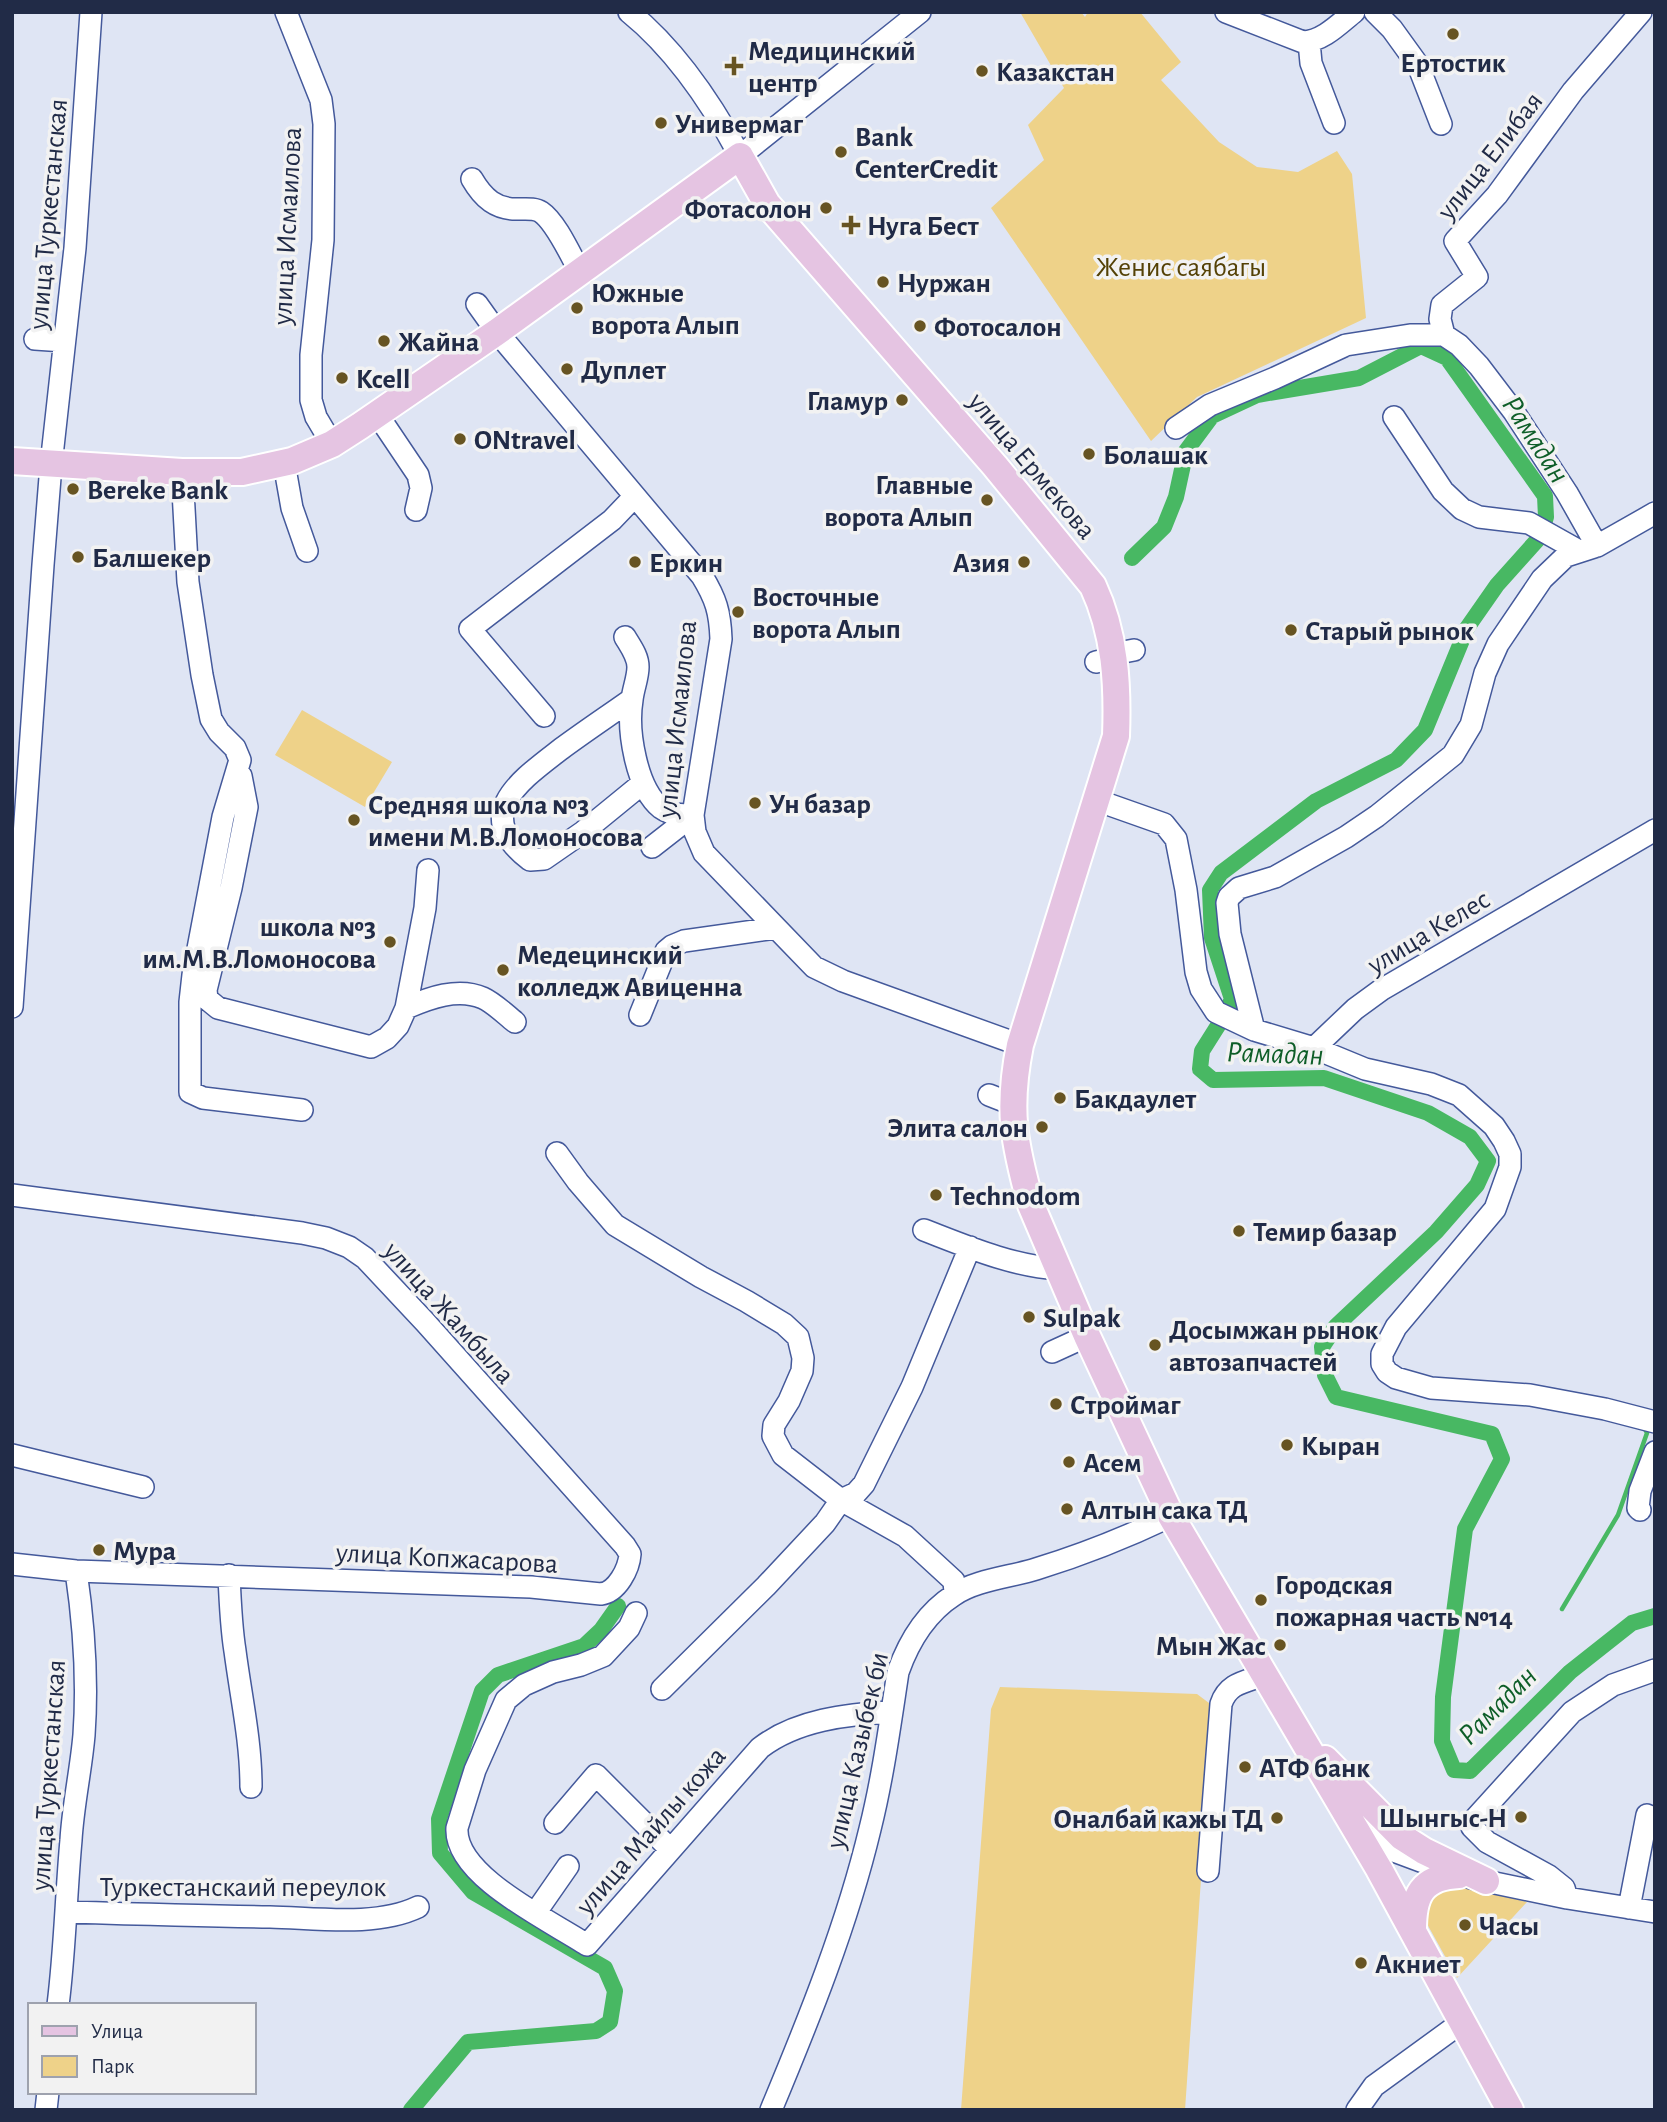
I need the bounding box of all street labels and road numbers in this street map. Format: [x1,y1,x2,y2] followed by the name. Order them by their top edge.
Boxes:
[1432,87,1549,226] street label: улица Елибая
[25,98,73,332] street label: улица Туркестанская
[269,126,307,327] street label: улица Исмаилова
[962,387,1101,545] street label: улица Ермекова
[654,619,702,820] street label: улица Исмаилова
[1362,885,1495,981] street label: улица Келес
[377,1236,519,1390] street label: улица Жамбыла
[334,1539,559,1579] street label: улица Копжасарова
[822,1649,894,1852] street label: улица Казыбек би
[27,1659,71,1893] street label: улица Туркестанская
[571,1742,732,1921] street label: улица Майлы кожа
[100,1874,386,1902] street label: Туркестанскаий переулок

